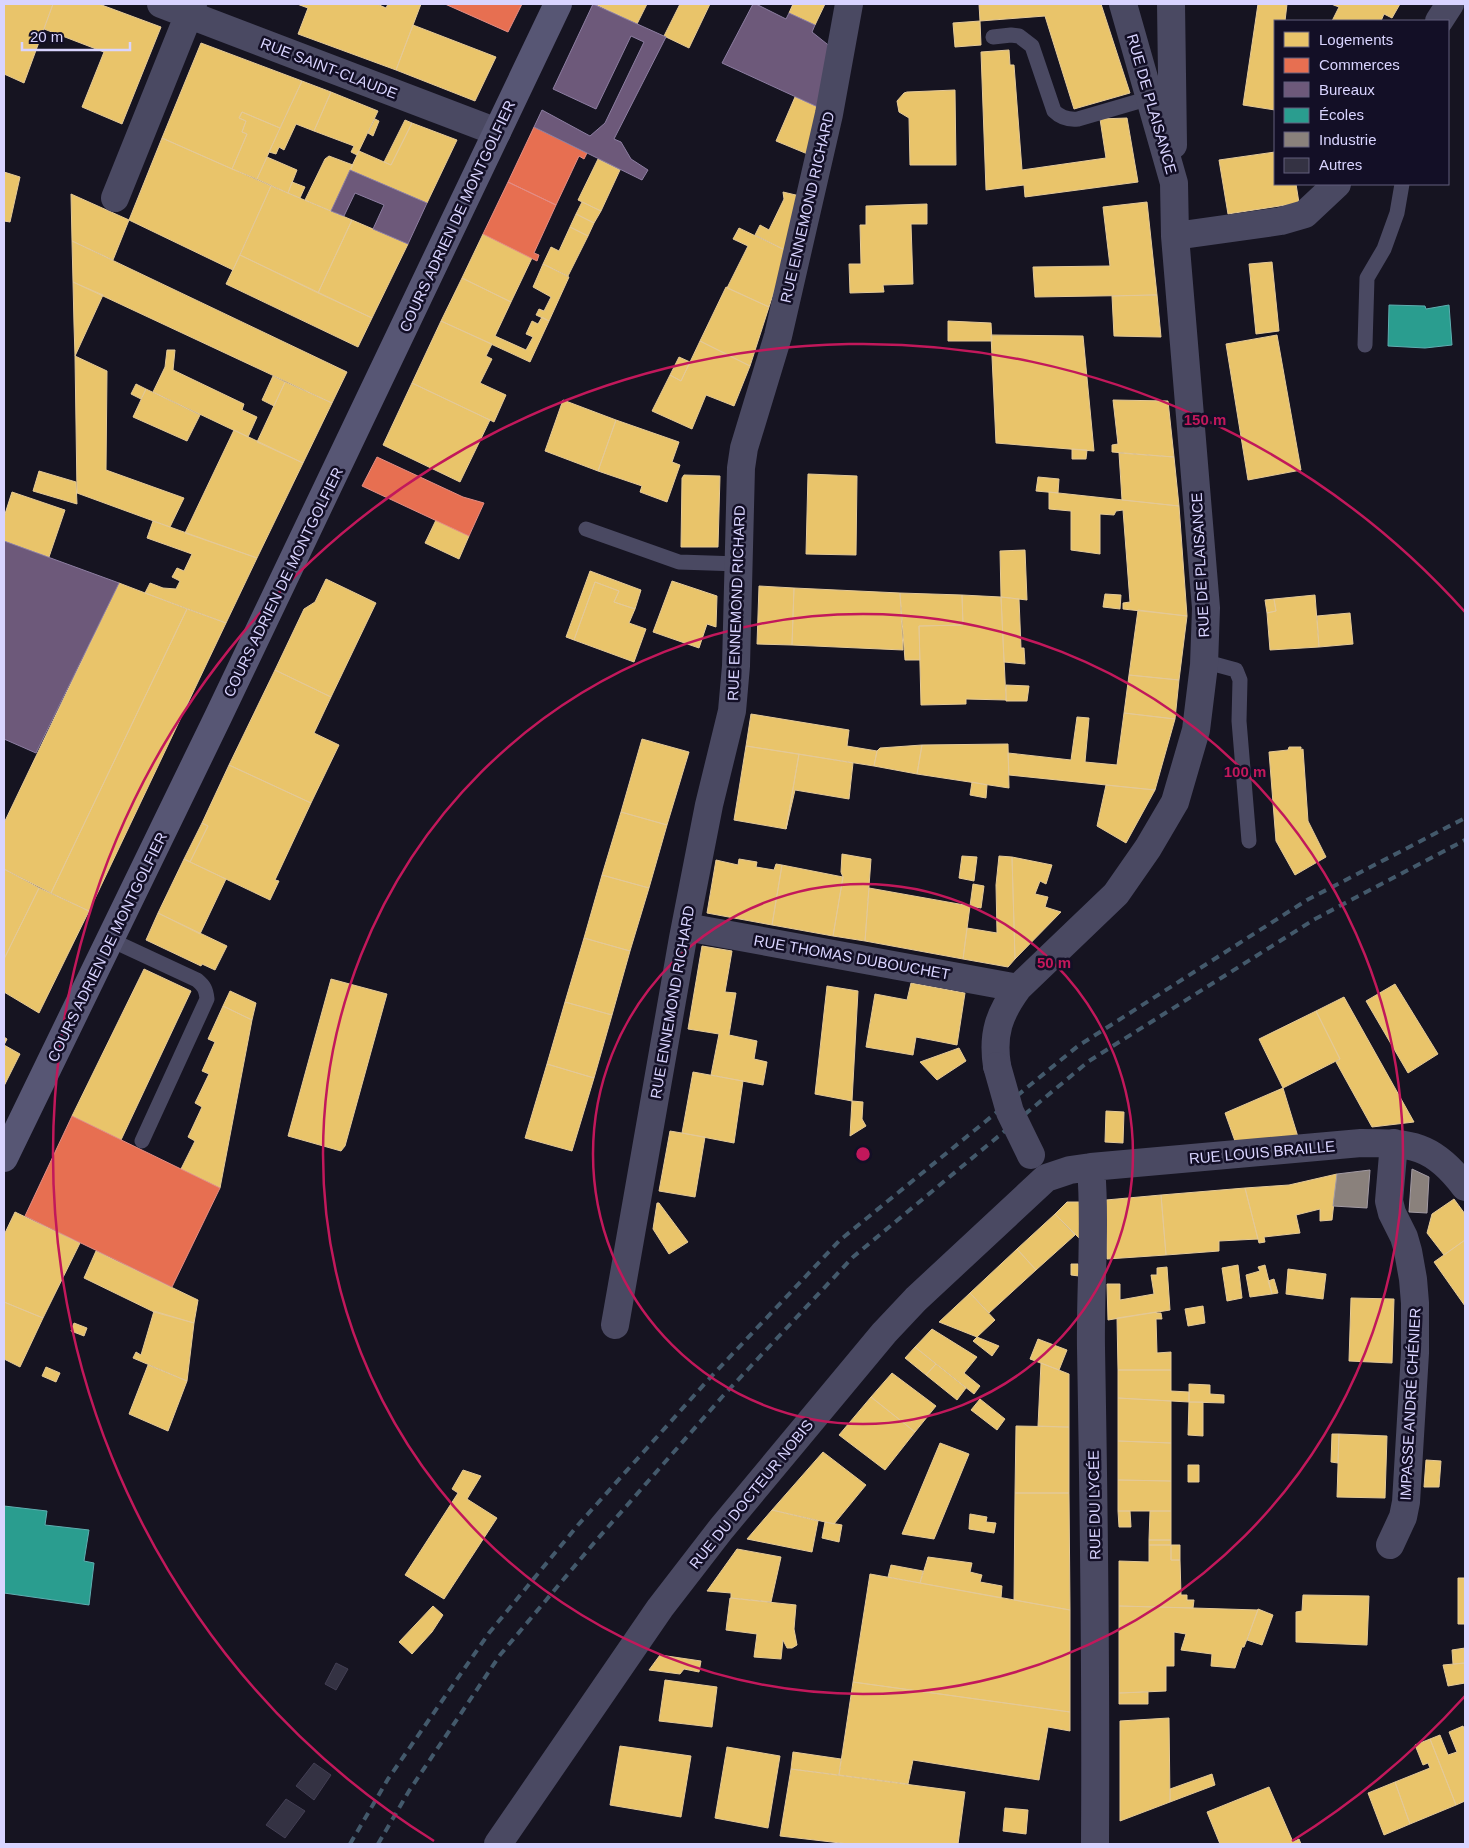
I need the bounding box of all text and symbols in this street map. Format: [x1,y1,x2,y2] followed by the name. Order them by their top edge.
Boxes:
[22,20,130,52] scale bar
[1274,20,1449,185] legend
[30,28,63,45] text: 20 m
[1319,31,1393,48] text: Logements
[1124,32,1180,176] street label: RUE DE PLAISANCE
[258,34,400,102] street label: RUE SAINT-CLAUDE
[1319,56,1400,73] text: Commerces
[1319,81,1375,98] text: Bureaux
[396,97,518,334] street label: COURS ADRIEN DE MONTGOLFIER
[1319,106,1364,123] text: Écoles
[777,110,837,304] street label: RUE ENNEMOND RICHARD
[1319,131,1377,148] text: Industrie
[1319,156,1362,173] text: Autres
[1184,411,1226,428] text: 150 m
[220,464,346,700] street label: COURS ADRIEN DE MONTGOLFIER
[1188,492,1212,638] street label: RUE DE PLAISANCE
[724,505,748,701] street label: RUE ENNEMOND RICHARD
[1224,763,1266,780] text: 100 m
[44,829,170,1065] street label: COURS ADRIEN DE MONTGOLFIER
[647,904,697,1100] street label: RUE ENNEMOND RICHARD
[753,931,951,983] street label: RUE THOMAS DUBOUCHET
[1037,954,1071,971] text: 50 m
[1188,1137,1336,1167] street label: RUE LOUIS BRAILLE
[854,1145,872,1163] centre of rings
[1396,1307,1424,1501] street label: IMPASSE ANDRÉ CHÉNIER
[686,1416,816,1572] street label: RUE DU DOCTEUR NOBIS
[1085,1450,1103,1560] street label: RUE DU LYCÉE

